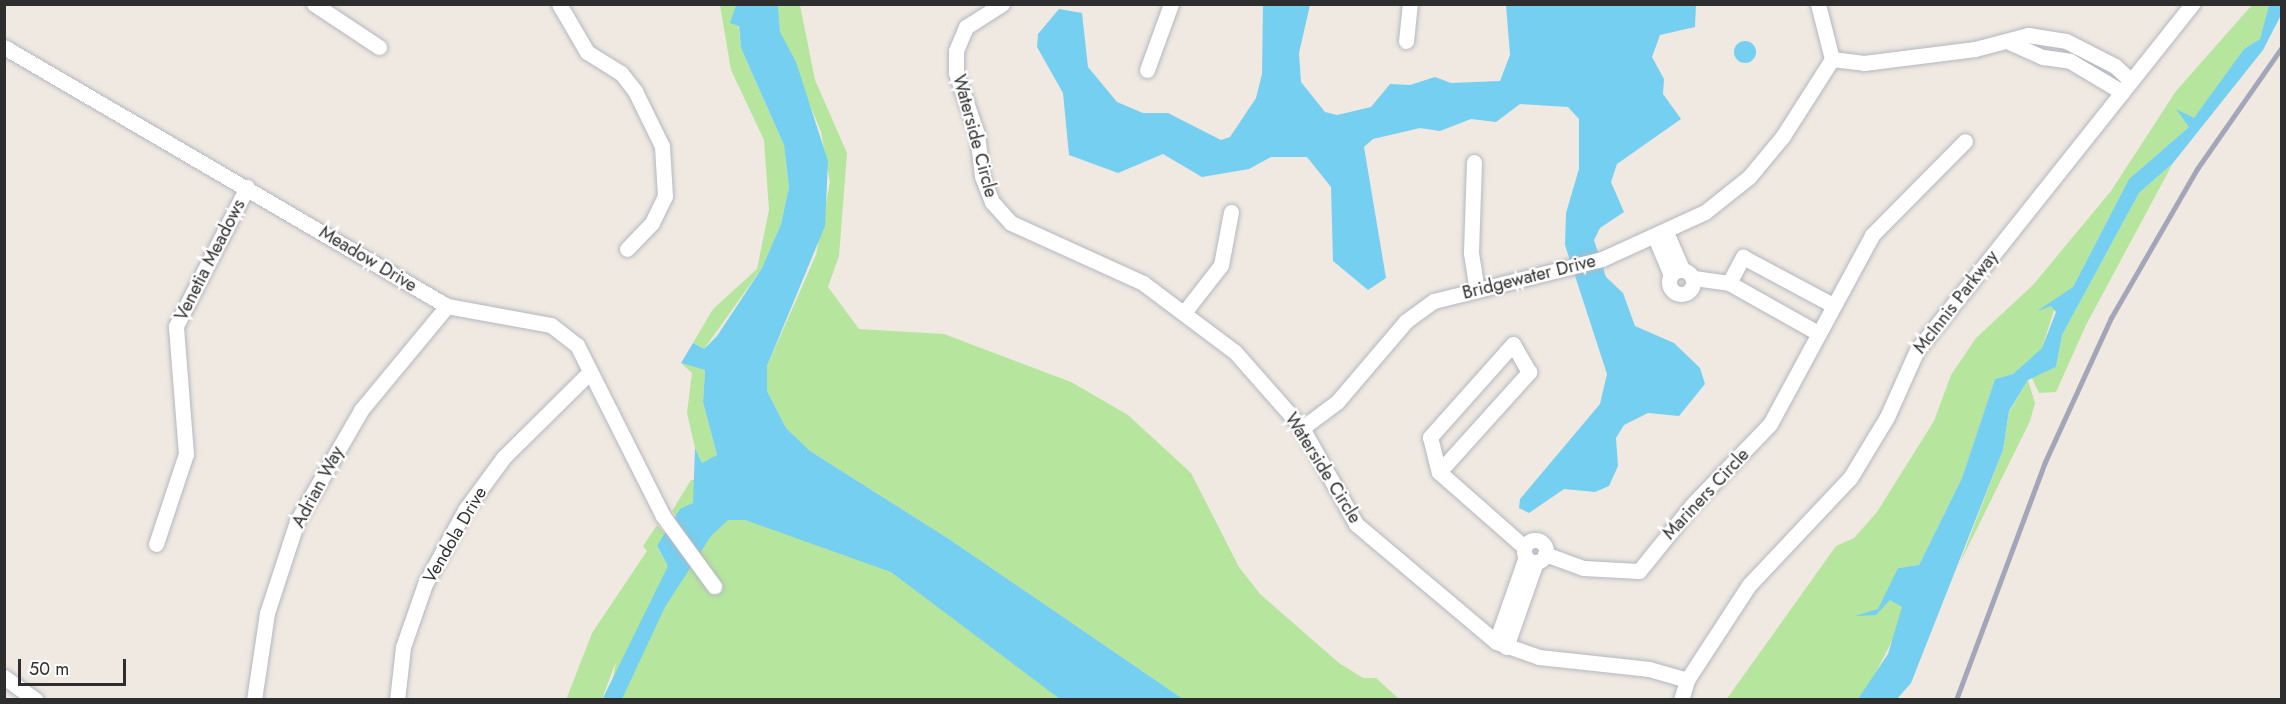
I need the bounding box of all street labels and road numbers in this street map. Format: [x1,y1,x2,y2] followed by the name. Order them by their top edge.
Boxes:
[948,72,1002,200] street label: Waterside Circle
[170,196,250,324] street label: Venetia Meadows
[315,221,421,297] street label: Meadow Drive
[1909,246,2003,358] street label: McInnis Parkway
[1460,250,1598,304] street label: Bridgewater Drive
[1280,409,1366,527] street label: Waterside Circle
[288,443,348,531] street label: Adrian Way
[1658,444,1754,544] street label: Mariners Circle
[419,483,491,587] street label: Vendola Drive

